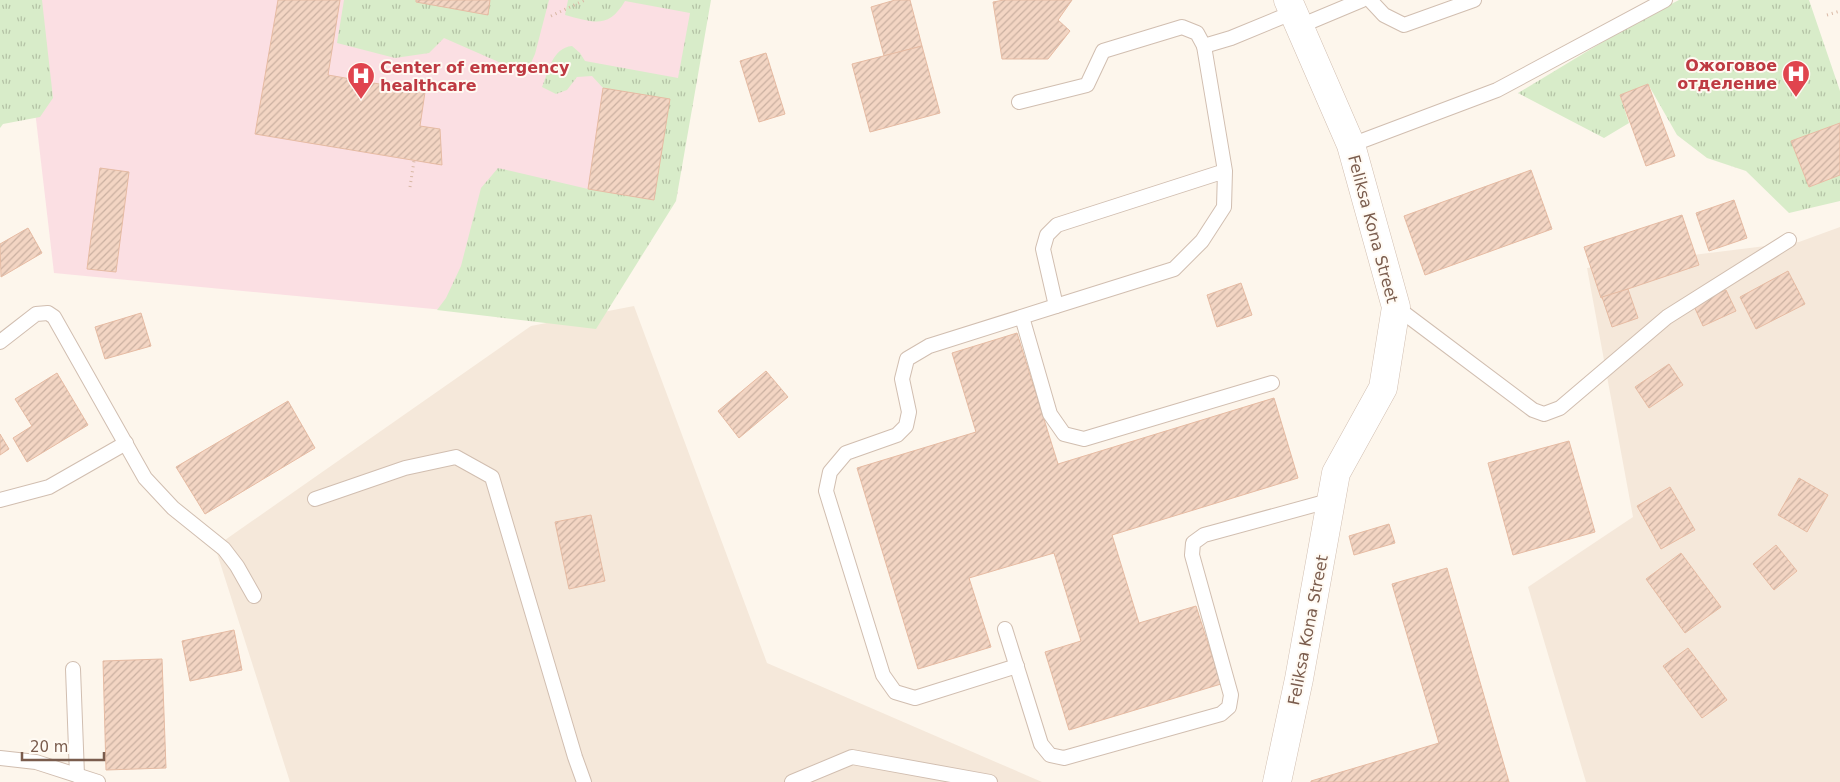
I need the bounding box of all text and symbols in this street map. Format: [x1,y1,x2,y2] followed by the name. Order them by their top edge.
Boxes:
[1677,56,1777,93] place label: Ожоговое отделение
[380,58,570,95] place label: Center of emergency healthcare
[1781,59,1811,98] hospital icon: Ожоговое отделение
[346,61,376,100] hospital icon: Center of emergency healthcare
[1344,153,1402,305] street label: Feliksa Kona Street
[1284,553,1332,707] street label: Feliksa Kona Street
[22,730,105,762] scale bar
[30,738,68,756] text: 20 m

